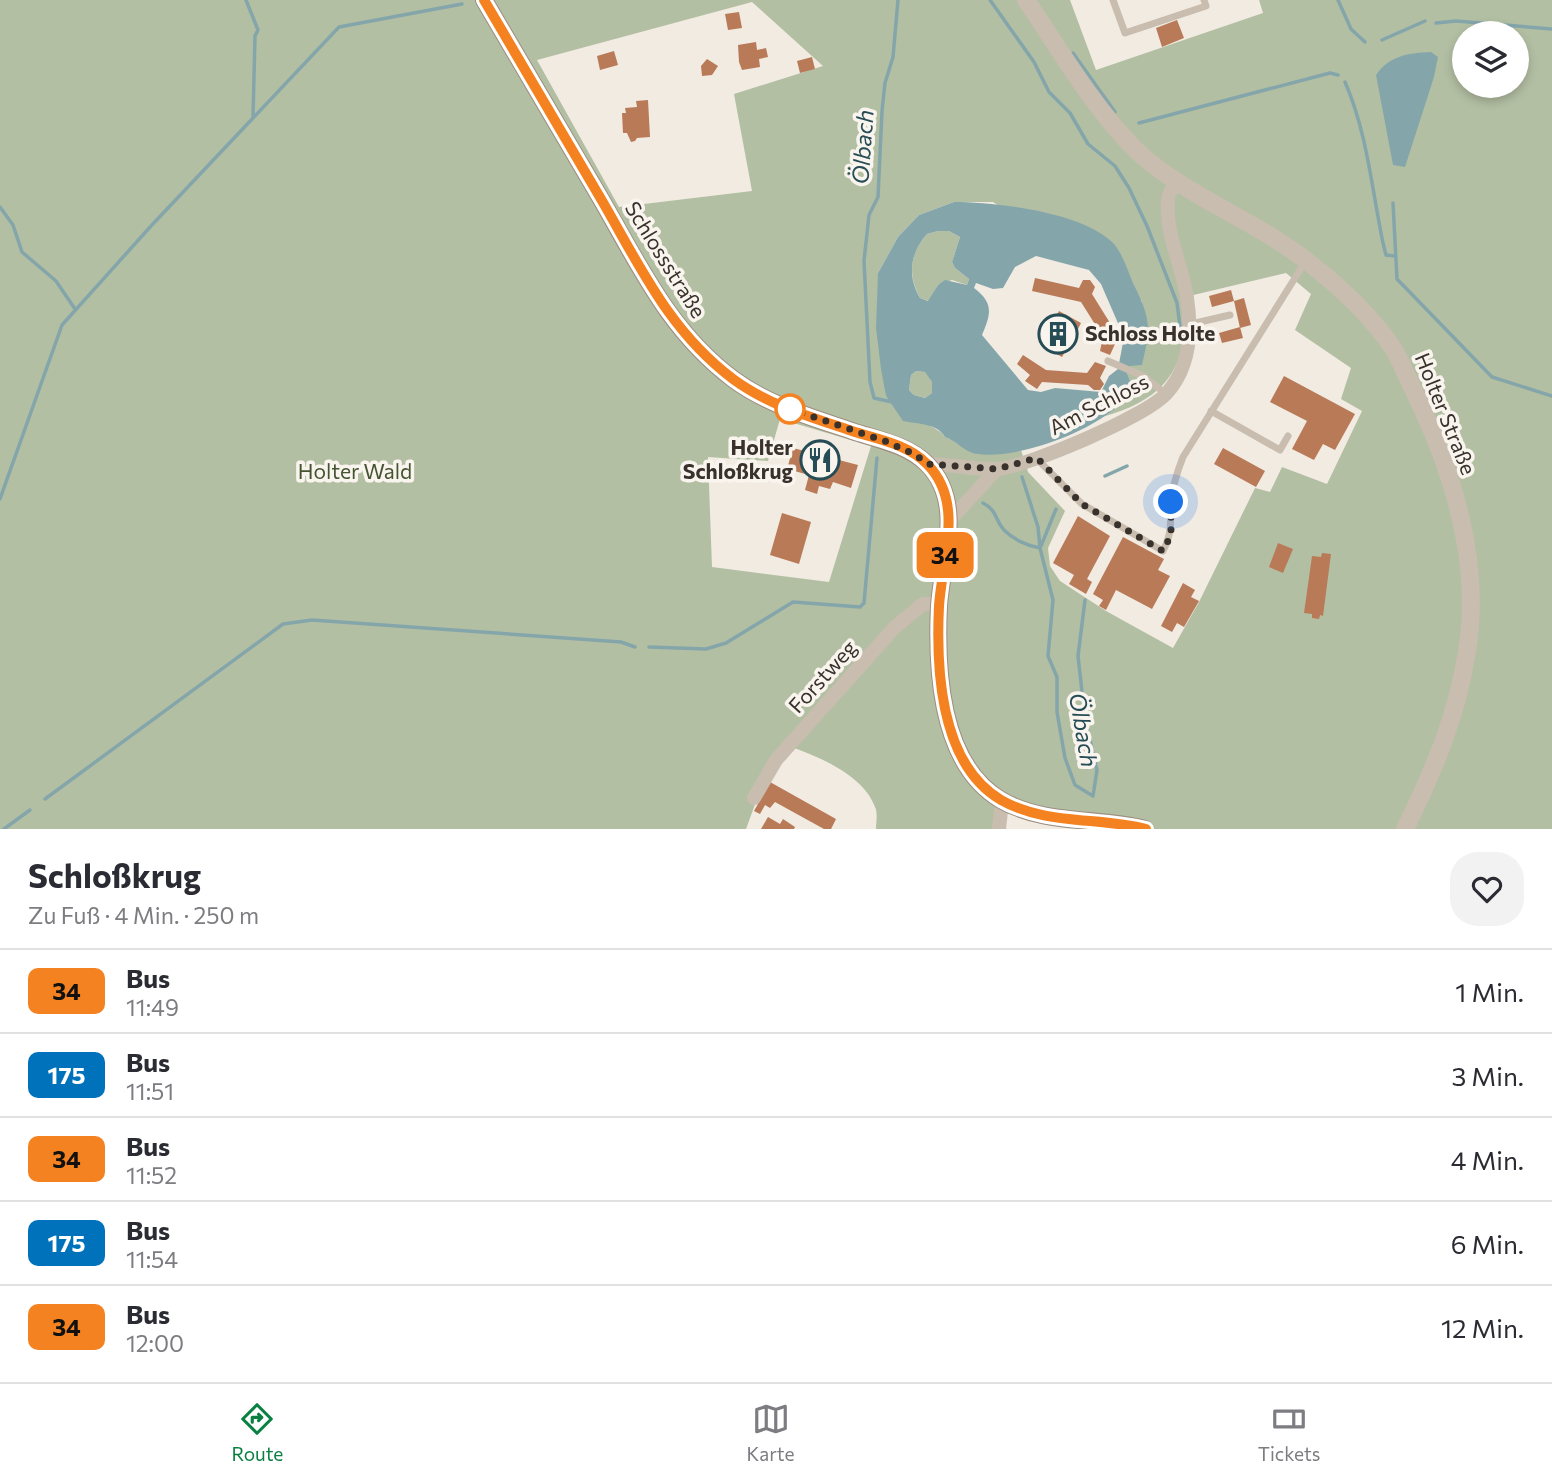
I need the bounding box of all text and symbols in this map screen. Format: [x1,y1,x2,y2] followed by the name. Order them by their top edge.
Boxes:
[1452,21,1529,98] map controls
[1452,21,1529,98] button: layers
[845,109,879,185] water label: Ölbach
[621,196,712,322] street label: Schlossstraße
[1037,313,1079,355] building icon: Schloss Holte
[1085,320,1215,345] place label: Schloss Holte
[1411,349,1482,478] street label: Holter Straße
[1044,368,1152,439] street label: Am Schloss
[775,394,805,424] unlabelled marker
[683,434,793,483] place label: Holter Schloßkrug
[799,439,841,481] restaurant icon: Holter Schloßkrug
[298,458,412,483] park label: Holter Wald
[1153,484,1188,519] your location
[914,532,976,578] line badge: 34
[931,540,959,569] text: 34
[783,634,861,717] street label: Forstweg
[1064,691,1104,769] water label: Ölbach
[1450,852,1524,926] button: heart
[28,854,201,895] text: Schloßkrug
[28,901,259,929] text: Zu Fuß · 4 Min. · 250 m
[126,962,170,993] text: Bus
[52,976,81,1005] text: 34
[1455,976,1524,1007] text: 1 Min.
[126,993,179,1021] text: 11:49
[126,1046,170,1077] text: Bus
[48,1060,85,1089] text: 175
[1452,1060,1524,1091] text: 3 Min.
[126,1077,174,1105] text: 11:51
[126,1130,170,1161] text: Bus
[52,1144,81,1173] text: 34
[1451,1144,1524,1175] text: 4 Min.
[126,1161,177,1189] text: 11:52
[126,1214,170,1245] text: Bus
[48,1228,85,1257] text: 175
[1451,1228,1524,1259] text: 6 Min.
[126,1245,178,1273] text: 11:54
[126,1298,170,1329] text: Bus
[52,1312,81,1341] text: 34
[1441,1312,1524,1343] text: 12 Min.
[126,1329,184,1357] text: 12:00
[232,1400,283,1465] tab: Route
[747,1400,795,1465] tab: Karte
[1258,1400,1320,1465] tab: Tickets

